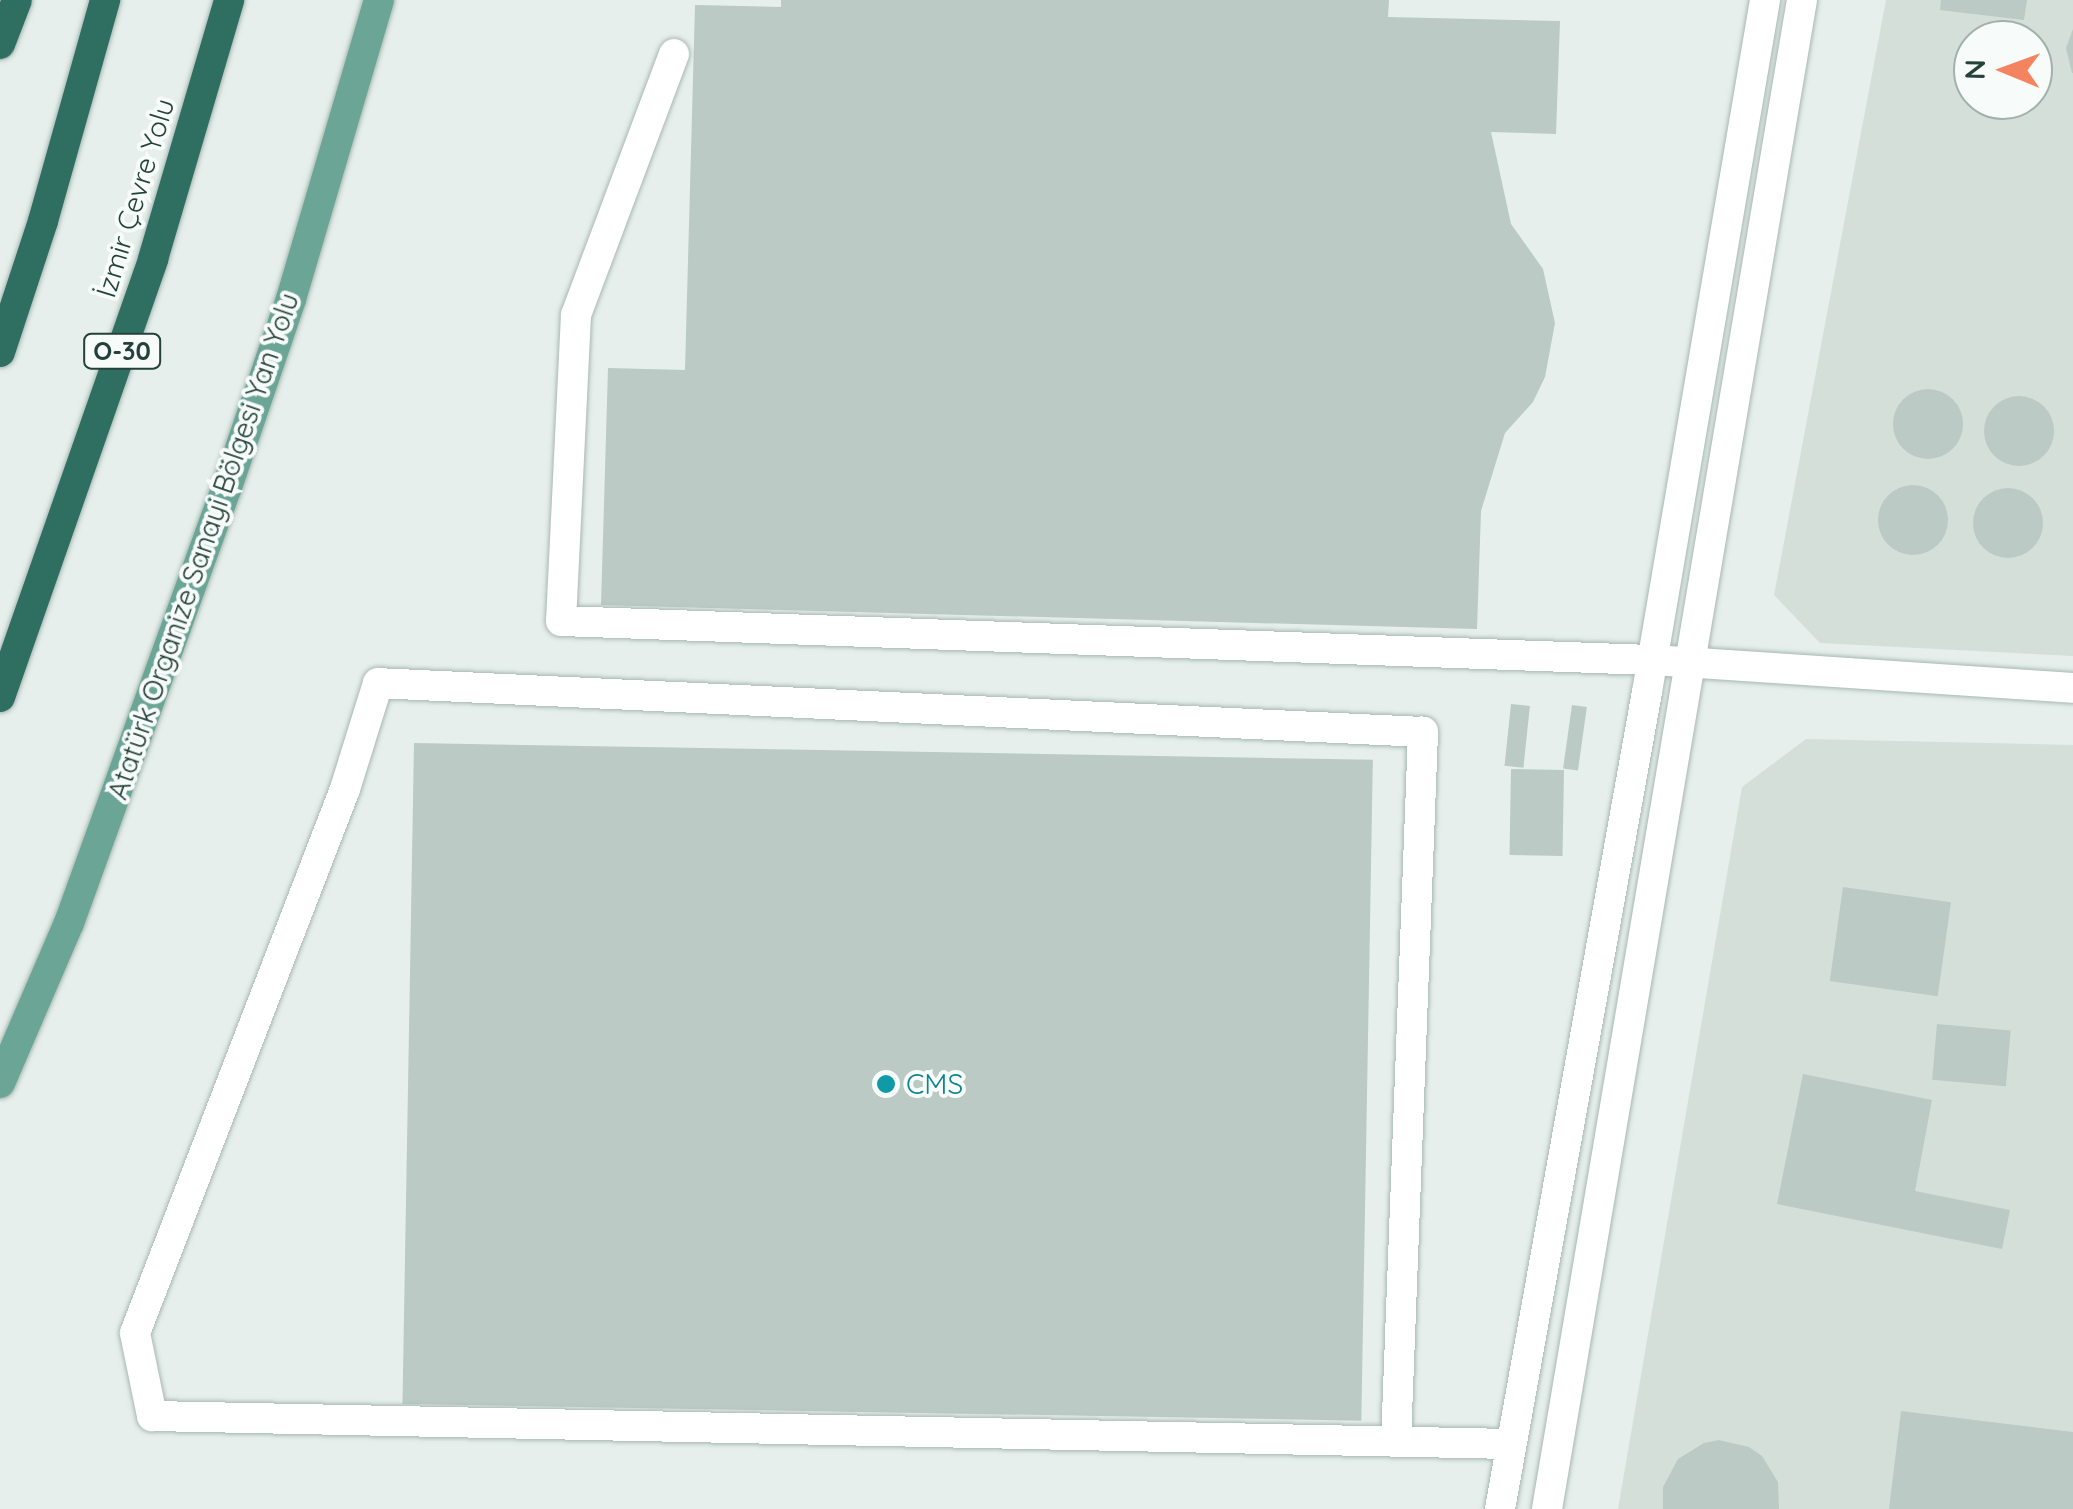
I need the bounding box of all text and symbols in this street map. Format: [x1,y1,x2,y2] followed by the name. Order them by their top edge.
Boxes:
[1953,20,2053,120] north arrow
[1957,59,1992,80] text: N
[89,94,181,302] street label: İzmir Çevre Yolu
[100,288,306,804] street label: Atatürk Organize Sanayi Bölgesi Yan Yolu
[82,331,162,371] road number: O-30
[906,1067,963,1101] place label: CMS
[875,1073,897,1095] marker: CMS

